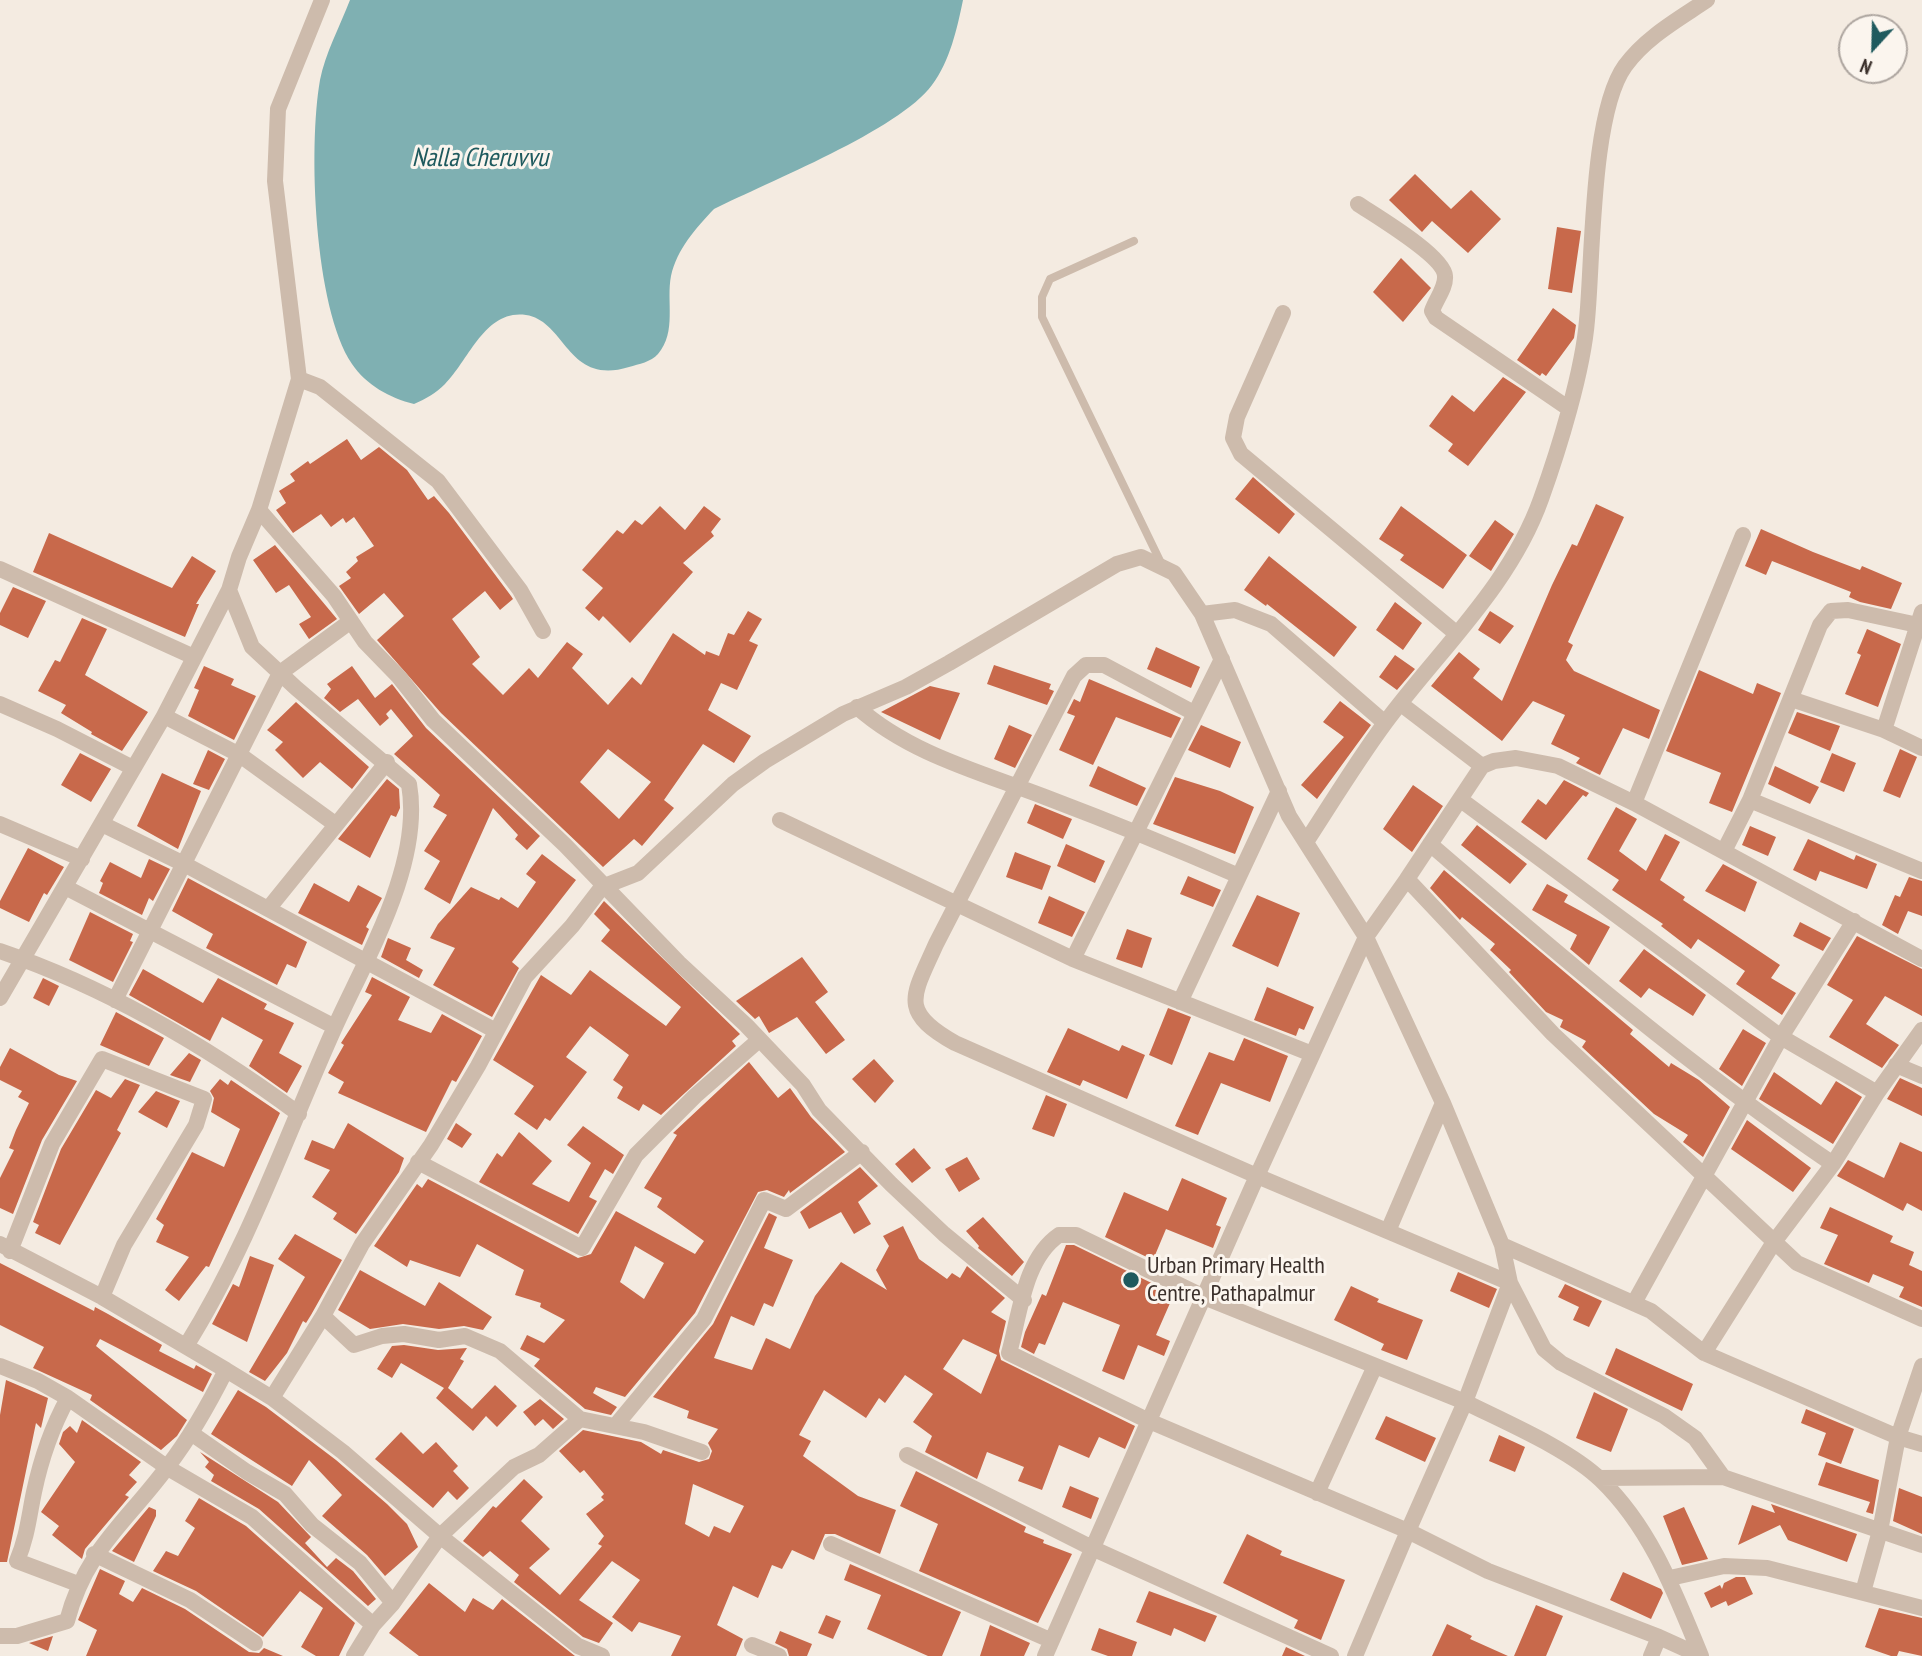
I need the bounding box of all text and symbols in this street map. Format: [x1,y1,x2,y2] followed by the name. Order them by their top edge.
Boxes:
[1838,14,1908,84] north arrow
[1857,54,1875,80] text: N
[412,143,548,175] water label: Nalla Cheruvvu
[1147,1252,1325,1308] place label: Urban Primary Health Centre, Pathapalmur
[1121,1270,1141,1290] marker: Urban Primary Health Centre, Pathapalmur

